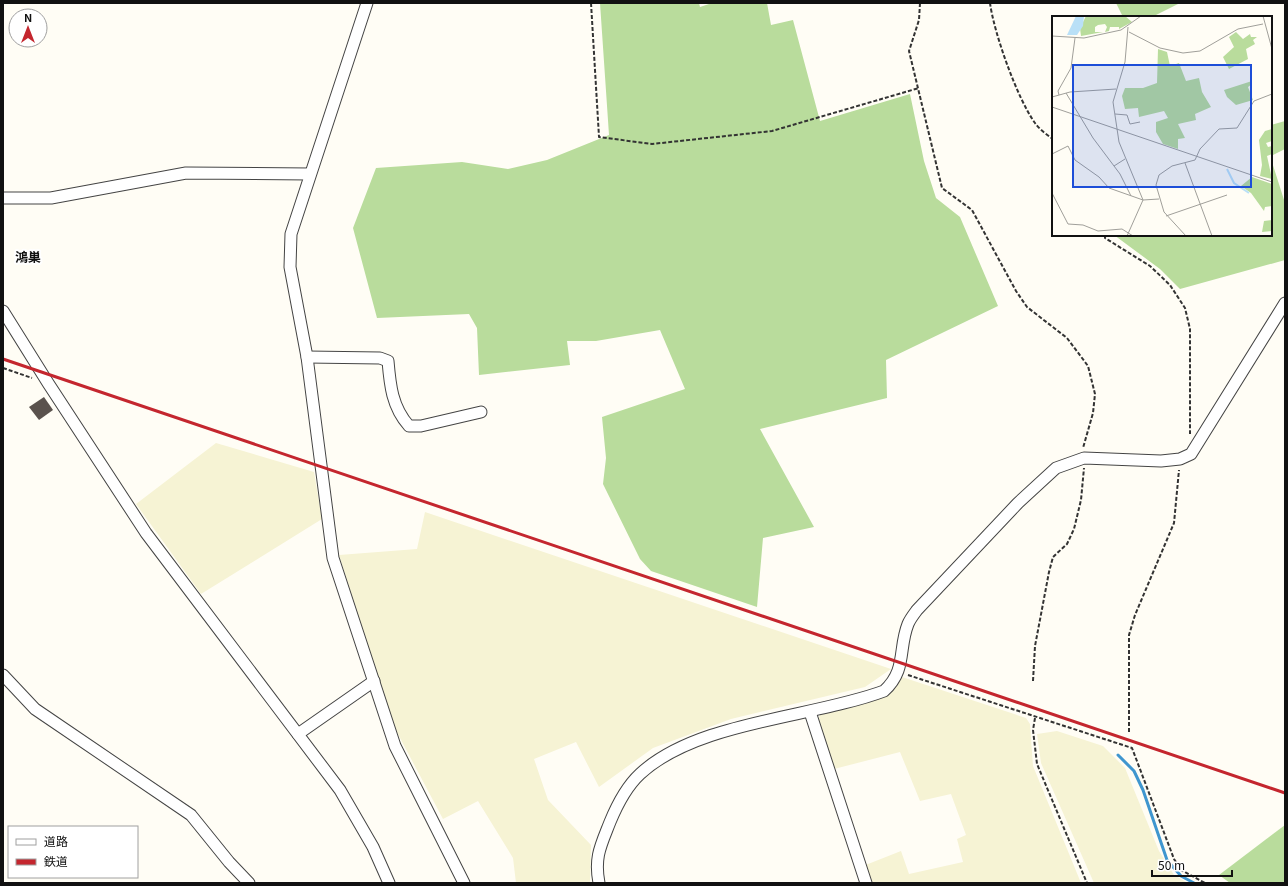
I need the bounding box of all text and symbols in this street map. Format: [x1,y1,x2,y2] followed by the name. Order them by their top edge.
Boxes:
[8,8,48,48] north arrow
[24,9,32,25] text: N
[1052,16,1272,236] inset map
[15,247,41,266] district label: 鴻巣
[8,826,138,878] legend
[44,832,68,849] text: 道路
[44,852,68,869] text: 鉄道
[1152,852,1232,878] scale bar
[1158,856,1185,873] text: 50 m

